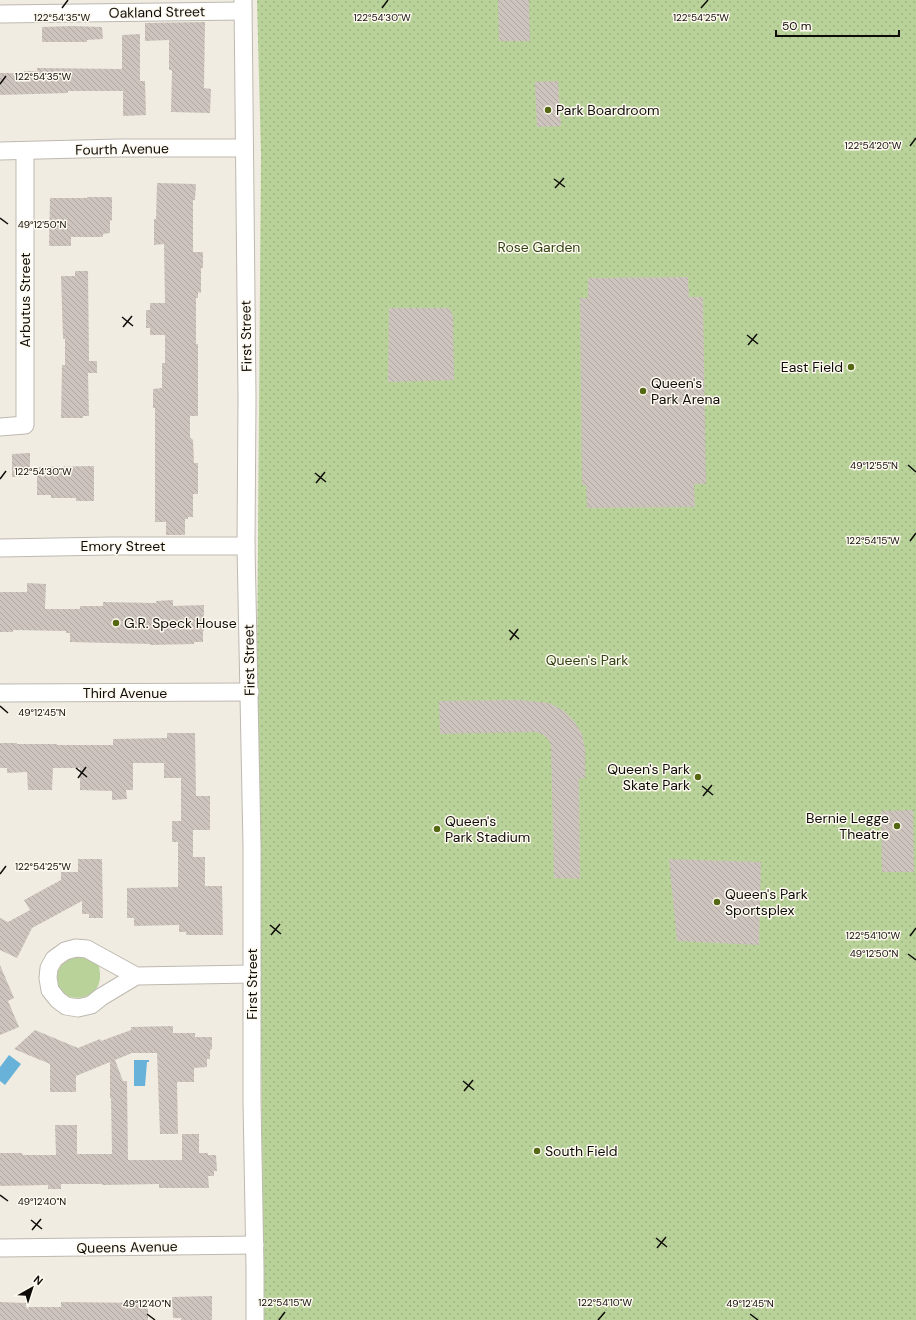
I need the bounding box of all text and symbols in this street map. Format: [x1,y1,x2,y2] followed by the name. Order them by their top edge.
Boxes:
[109,2,205,22] street label: Oakland Street
[34,11,90,24] text: 122°54'35"W
[353,11,411,24] text: 122°54'30"W
[673,11,729,24] text: 122°54'25"W
[776,12,899,38] scale bar
[782,18,811,34] text: 50 m
[15,70,71,83] text: 122°54'35"W
[556,101,659,119] place label: Park Boardroom
[543,105,553,115] marker: Park Boardroom
[75,139,169,159] street label: Fourth Avenue
[845,139,902,152] text: 122°54'20"W
[18,218,66,231] text: 49°12'50"N
[498,238,580,256] park label: Rose Garden
[16,252,34,348] street label: Arbutus Street
[236,300,256,372] street label: First Street
[781,358,843,376] place label: East Field
[846,362,856,372] marker: East Field
[651,374,720,408] place label: Queen's Park Arena
[638,386,648,396] marker: Queen's Park Arena
[850,459,898,472] text: 49°12'55"N
[14,465,72,478] text: 122°54'30"W
[846,534,900,547] text: 122°54'15"W
[80,537,166,555] street label: Emory Street
[124,614,237,632] place label: G.R. Speck House
[111,618,121,628] marker: G.R. Speck House
[239,624,259,696] street label: First Street
[546,651,628,669] park label: Queen's Park
[83,684,167,702] street label: Third Avenue
[18,706,66,719] text: 49°12'45"N
[607,760,690,794] place label: Queen's Park Skate Park
[693,772,703,782] marker: Queen's Park Skate Park
[806,809,889,843] place label: Bernie Legge Theatre
[445,812,530,846] place label: Queen's Park Stadium
[892,821,902,831] marker: Bernie Legge Theatre
[432,824,442,834] marker: Queen's Park Stadium
[15,860,71,873] text: 122°54'25"W
[725,885,808,919] place label: Queen's Park Sportsplex
[712,897,722,907] marker: Queen's Park Sportsplex
[846,929,901,942] text: 122°54'10"W
[850,947,898,960] text: 49°12'50"N
[243,948,261,1020] street label: First Street
[545,1142,617,1160] place label: South Field
[532,1146,542,1156] marker: South Field
[18,1195,66,1208] text: 49°12'40"N
[76,1237,178,1257] street label: Queens Avenue
[12,1268,52,1308] north arrow
[31,1272,46,1288] text: N
[258,1296,312,1309] text: 122°54'15"W
[578,1296,633,1309] text: 122°54'10"W
[123,1297,171,1310] text: 49°12'40"N
[726,1297,774,1310] text: 49°12'45"N

